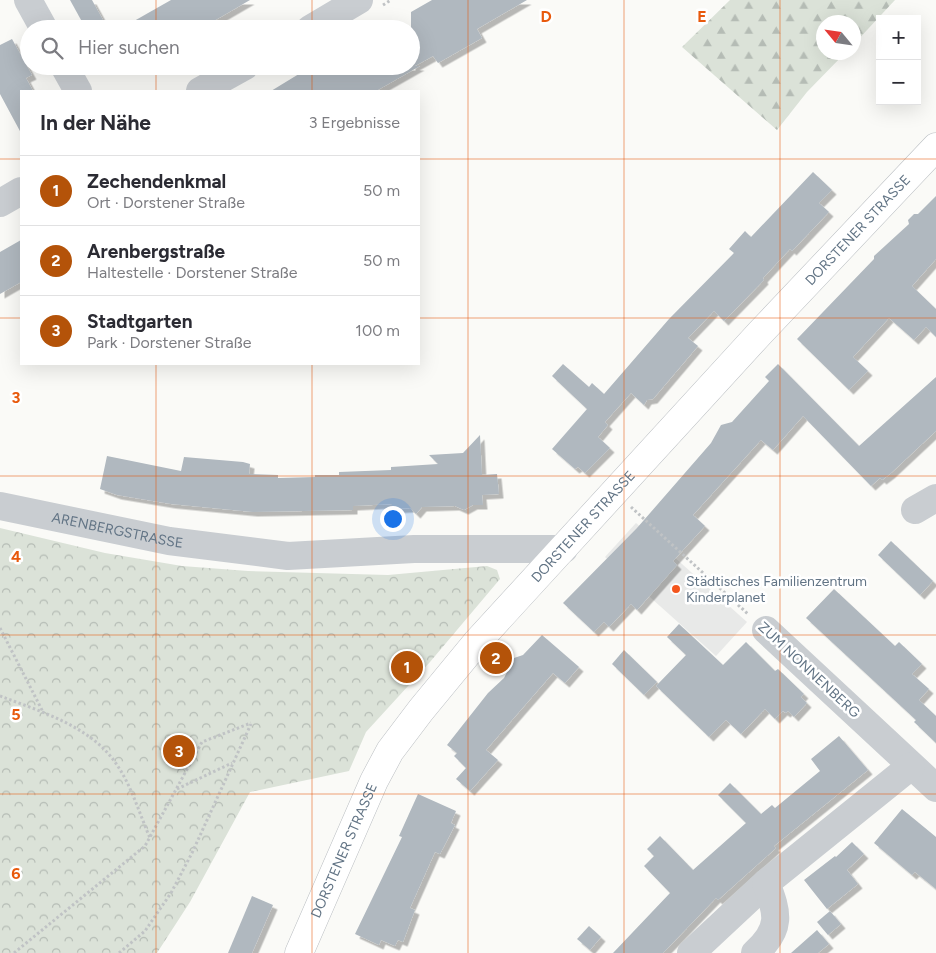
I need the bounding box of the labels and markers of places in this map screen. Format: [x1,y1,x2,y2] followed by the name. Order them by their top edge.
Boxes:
[686,573,867,606] place label: Städtisches Familienzentrum Kinderplanet
[670,583,682,595] marker: Städtisches Familienzentrum Kinderplanet
[480,639,512,677] pin: 2
[391,648,423,686] pin: 1
[163,732,195,770] pin: 3

